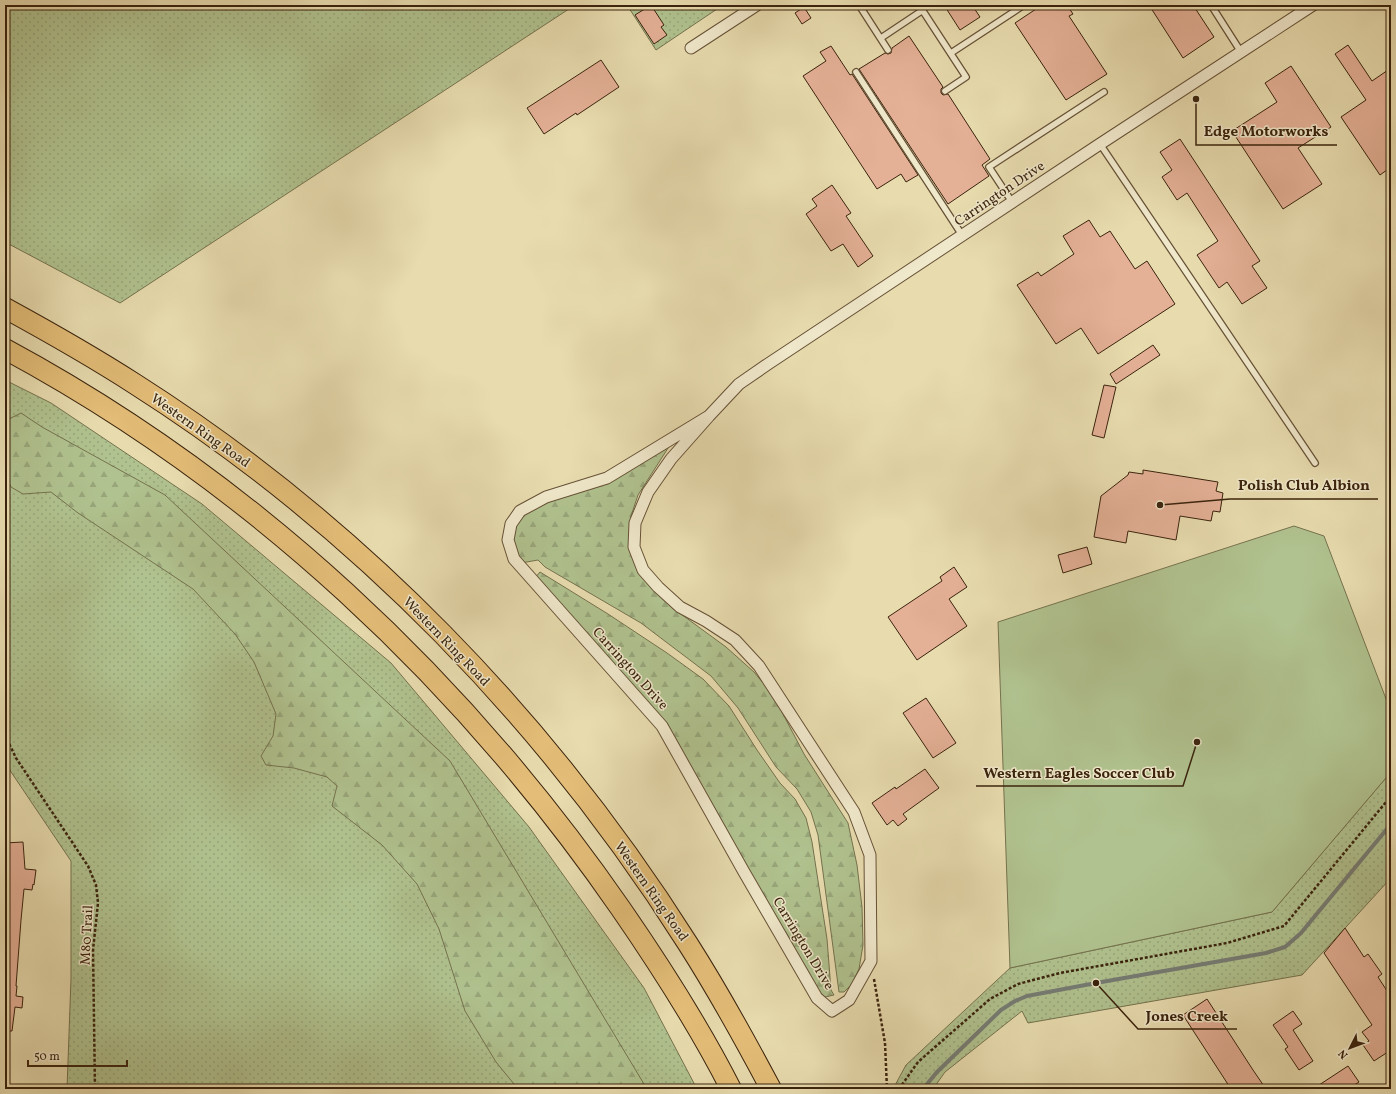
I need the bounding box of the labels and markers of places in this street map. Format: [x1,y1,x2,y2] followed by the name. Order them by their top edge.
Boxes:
[1196,118,1337,145] callout: Edge Motorworks
[1230,472,1378,499] callout: Polish Club Albion
[976,759,1183,786] callout: Western Eagles Soccer Club
[1138,1002,1237,1029] callout: Jones Creek

